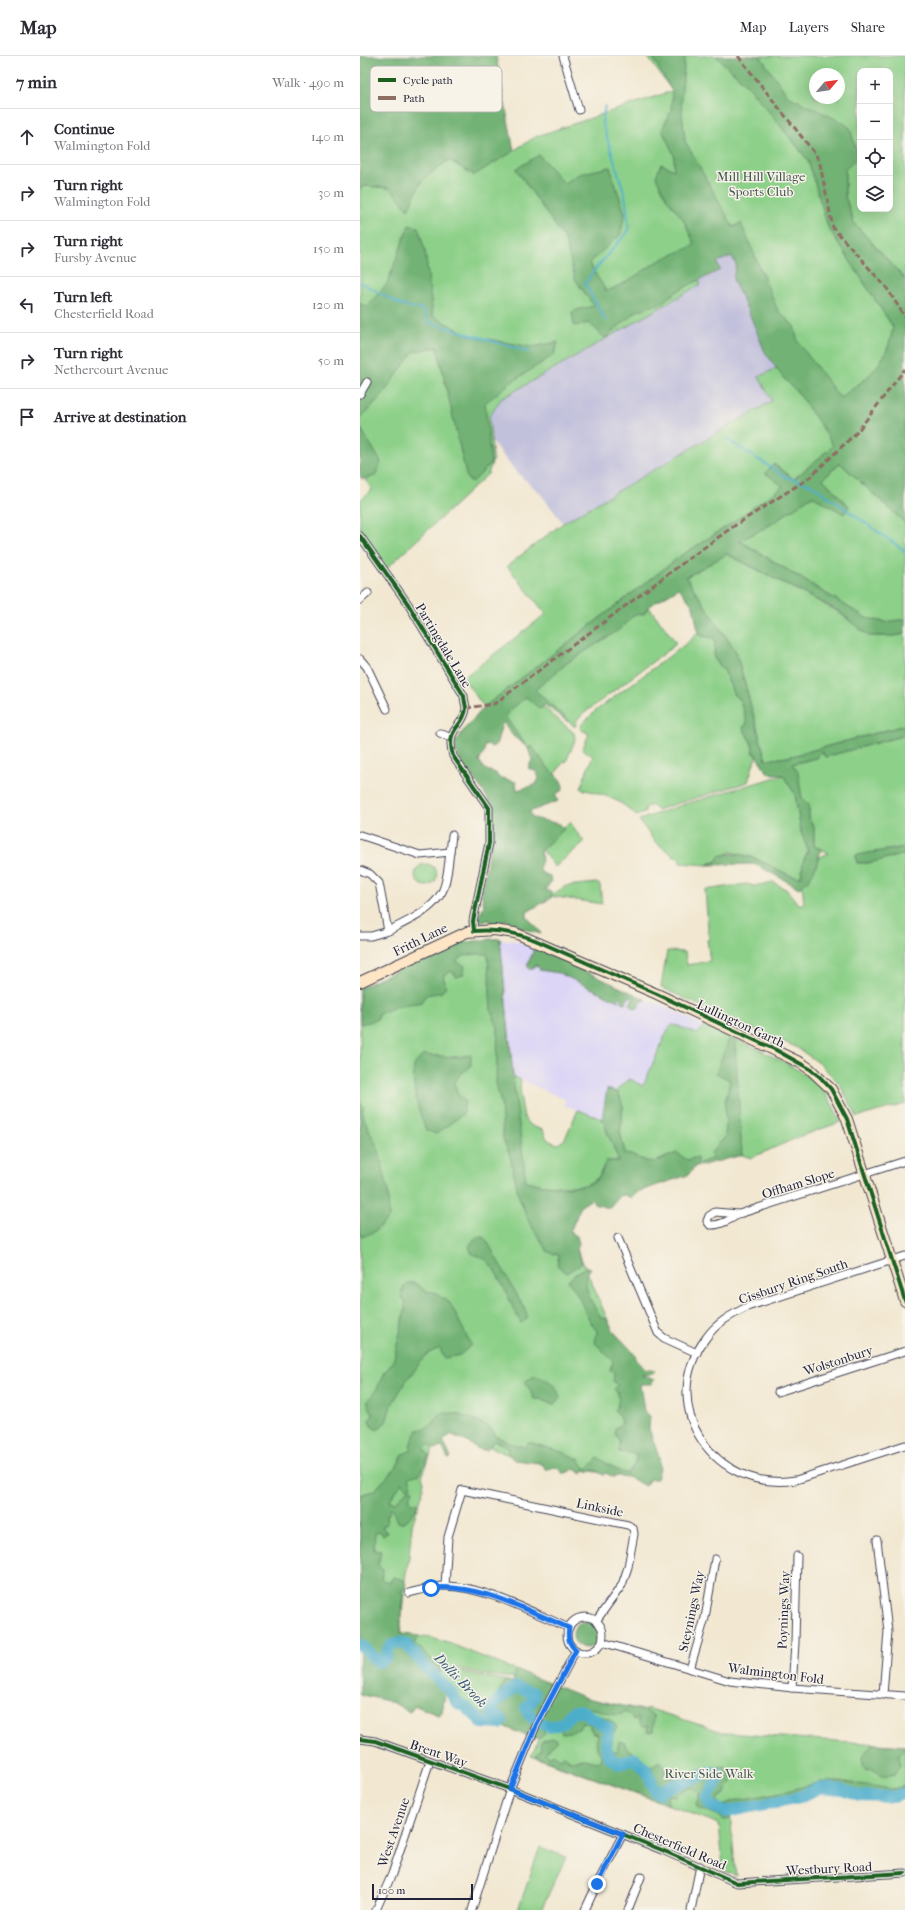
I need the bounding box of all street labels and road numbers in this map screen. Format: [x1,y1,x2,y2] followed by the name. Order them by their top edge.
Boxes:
[412,600,475,691] street label: Partingdale Lane
[391,920,450,959] street label: Frith Lane
[695,997,788,1051] street label: Lullington Garth
[760,1165,837,1202] street label: Offham Slope
[737,1256,850,1307] street label: Cissbury Ring South
[801,1342,876,1379] street label: Wolstonbury
[575,1495,625,1520] street label: Linkside
[676,1568,708,1653] street label: Steynings Way
[775,1569,792,1650] street label: Poynings Way
[726,1660,826,1687] street label: Walmington Fold
[408,1737,471,1771] street label: Brent Way
[374,1795,413,1870] street label: West Avenue
[631,1820,729,1873] street label: Chesterfield Road
[785,1859,873,1878] street label: Westbury Road

